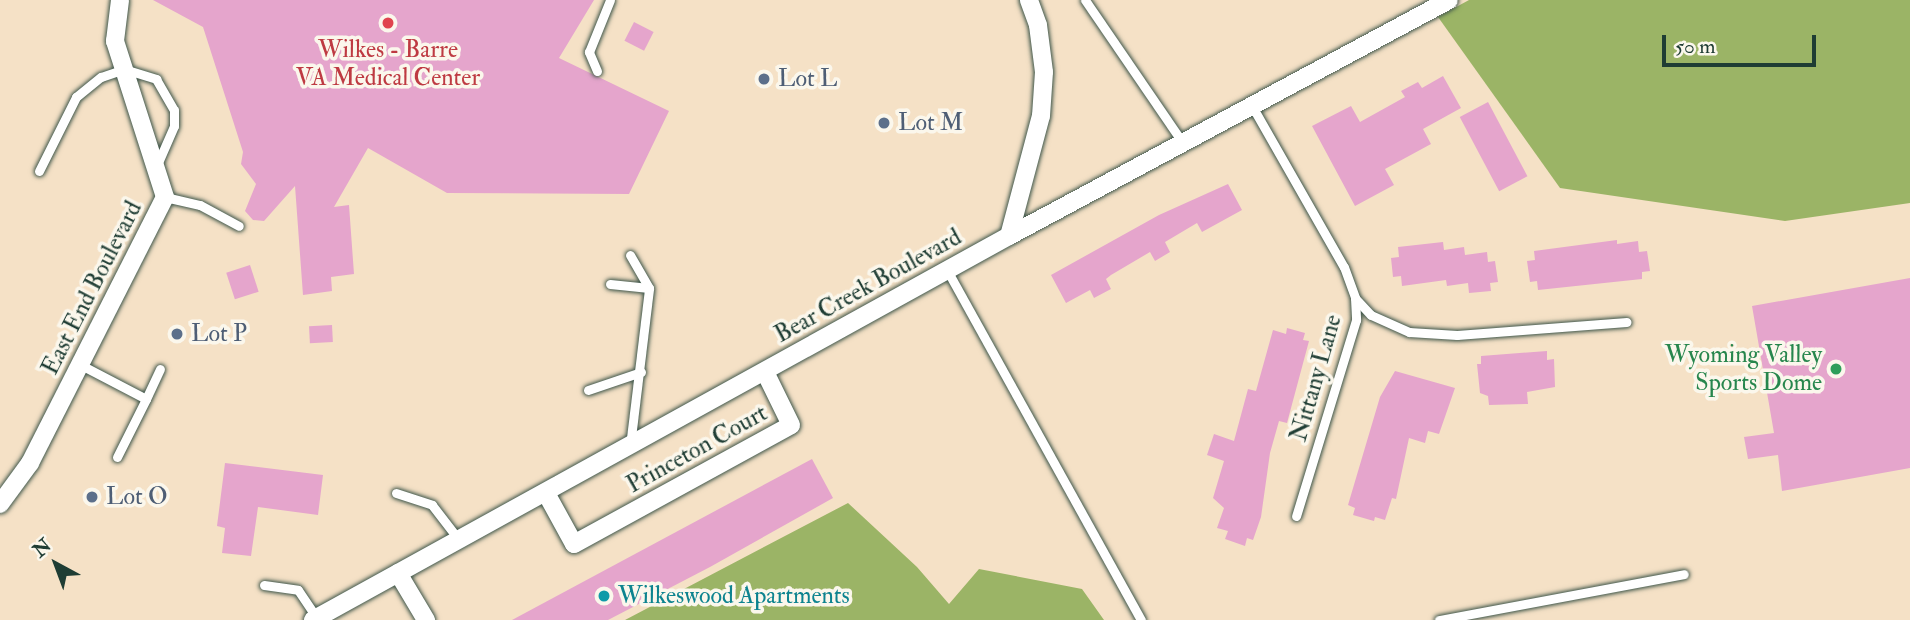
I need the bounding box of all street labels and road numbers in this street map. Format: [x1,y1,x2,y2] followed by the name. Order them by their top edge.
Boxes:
[36,196,148,380] street label: East End Boulevard
[770,223,966,349] street label: Bear Creek Boulevard
[1284,311,1348,445] street label: Nittany Lane
[622,399,772,499] street label: Princeton Court

